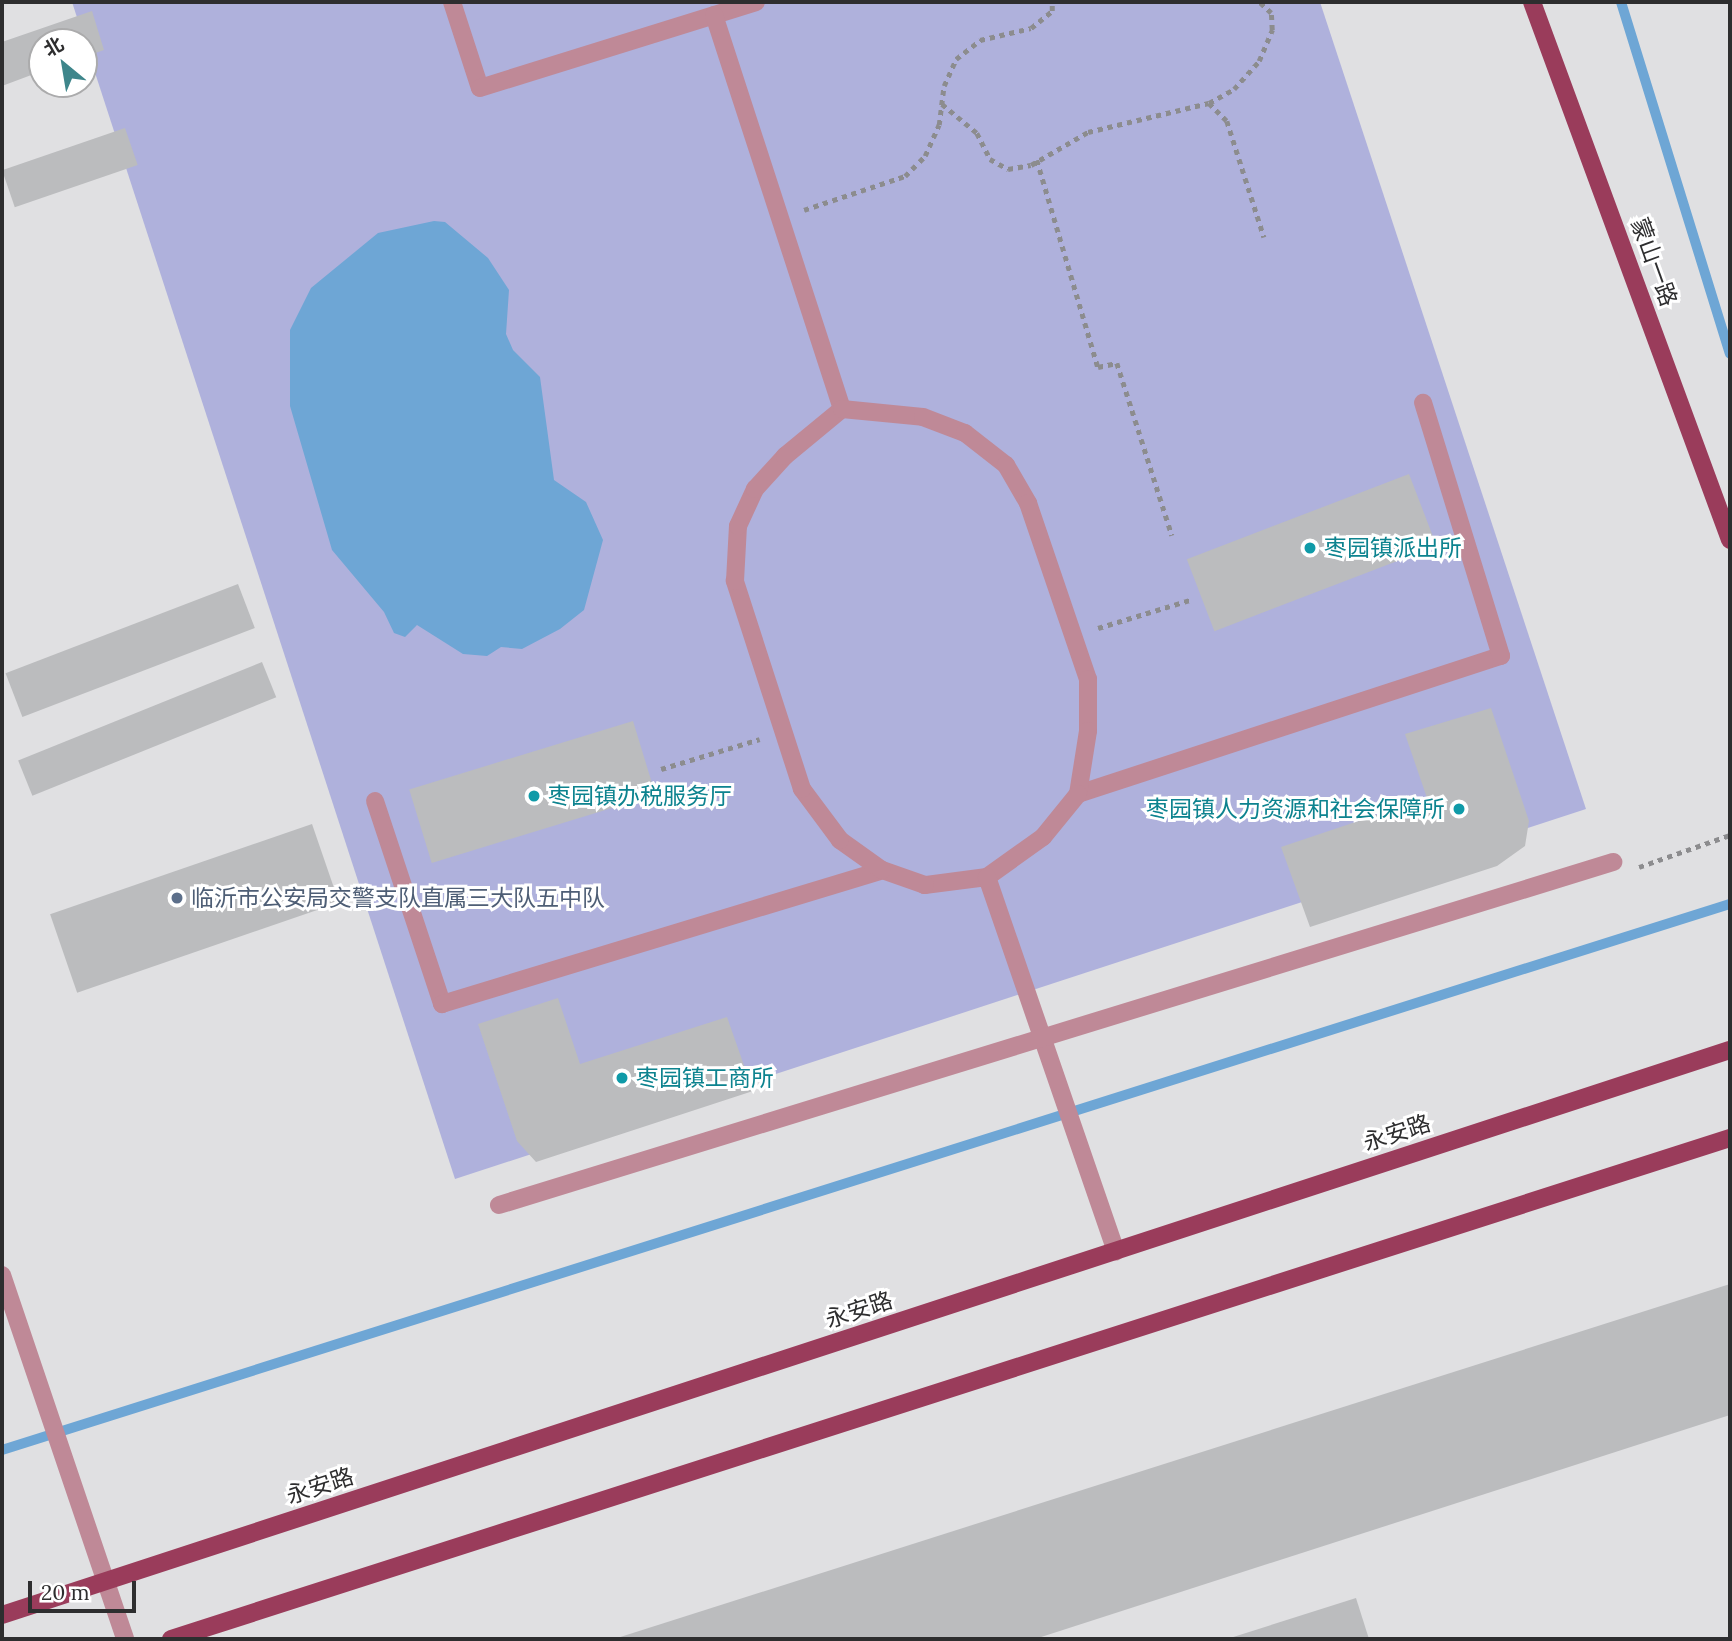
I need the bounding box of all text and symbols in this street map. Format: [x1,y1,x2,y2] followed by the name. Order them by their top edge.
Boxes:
[28,28,98,98] north arrow
[39,31,68,62] text: 北
[1625,214,1683,310] street label: 蒙山一路
[1324,534,1462,562] place label: 枣园镇派出所
[1302,540,1318,556] marker: 枣园镇派出所
[548,782,732,810] place label: 枣园镇办税服务厅
[526,788,542,804] marker: 枣园镇办税服务厅
[1146,795,1445,823] place label: 枣园镇人力资源和社会保障所
[1451,801,1467,817] marker: 枣园镇人力资源和社会保障所
[191,884,605,912] place label: 临沂市公安局交警支队直属三大队五中队
[169,890,185,906] marker: 临沂市公安局交警支队直属三大队五中队
[636,1064,774,1092] place label: 枣园镇工商所
[614,1070,630,1086] marker: 枣园镇工商所
[1360,1109,1434,1157] street label: 永安路
[822,1286,896,1334] street label: 永安路
[283,1462,357,1510] street label: 永安路
[32,1568,140,1612] scale bar
[41,1579,90,1606] text: 20 m

